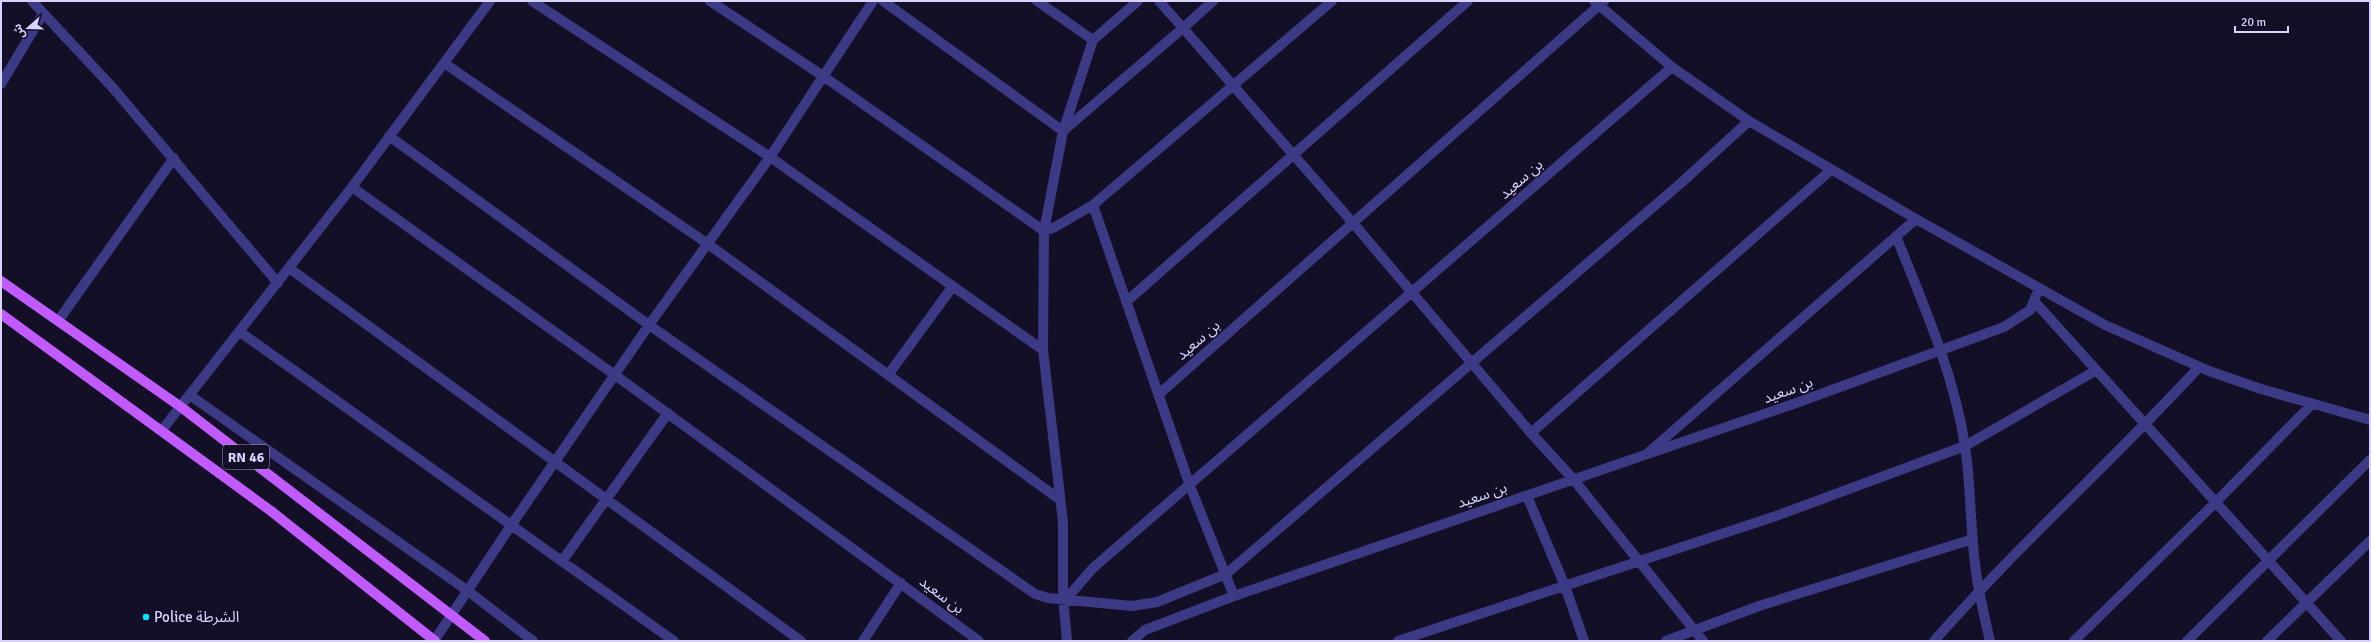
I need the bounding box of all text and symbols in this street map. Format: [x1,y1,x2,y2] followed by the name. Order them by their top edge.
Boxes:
[8,8,48,48] north arrow
[2235,8,2288,34] scale bar
[2241,15,2266,30] text: 20 m
[10,22,28,41] text: ش
[1496,155,1546,203] street label: بن سعيد
[1173,316,1223,364] street label: بن سعيد
[1761,373,1815,407] street label: بن سعيد
[223,445,269,469] road number: RN 46
[1455,478,1509,512] street label: بن سعيد
[916,572,968,618] street label: بن سعيد
[154,608,239,626] place label: Police الشرطة
[141,612,151,622] marker: Police الشرطة

